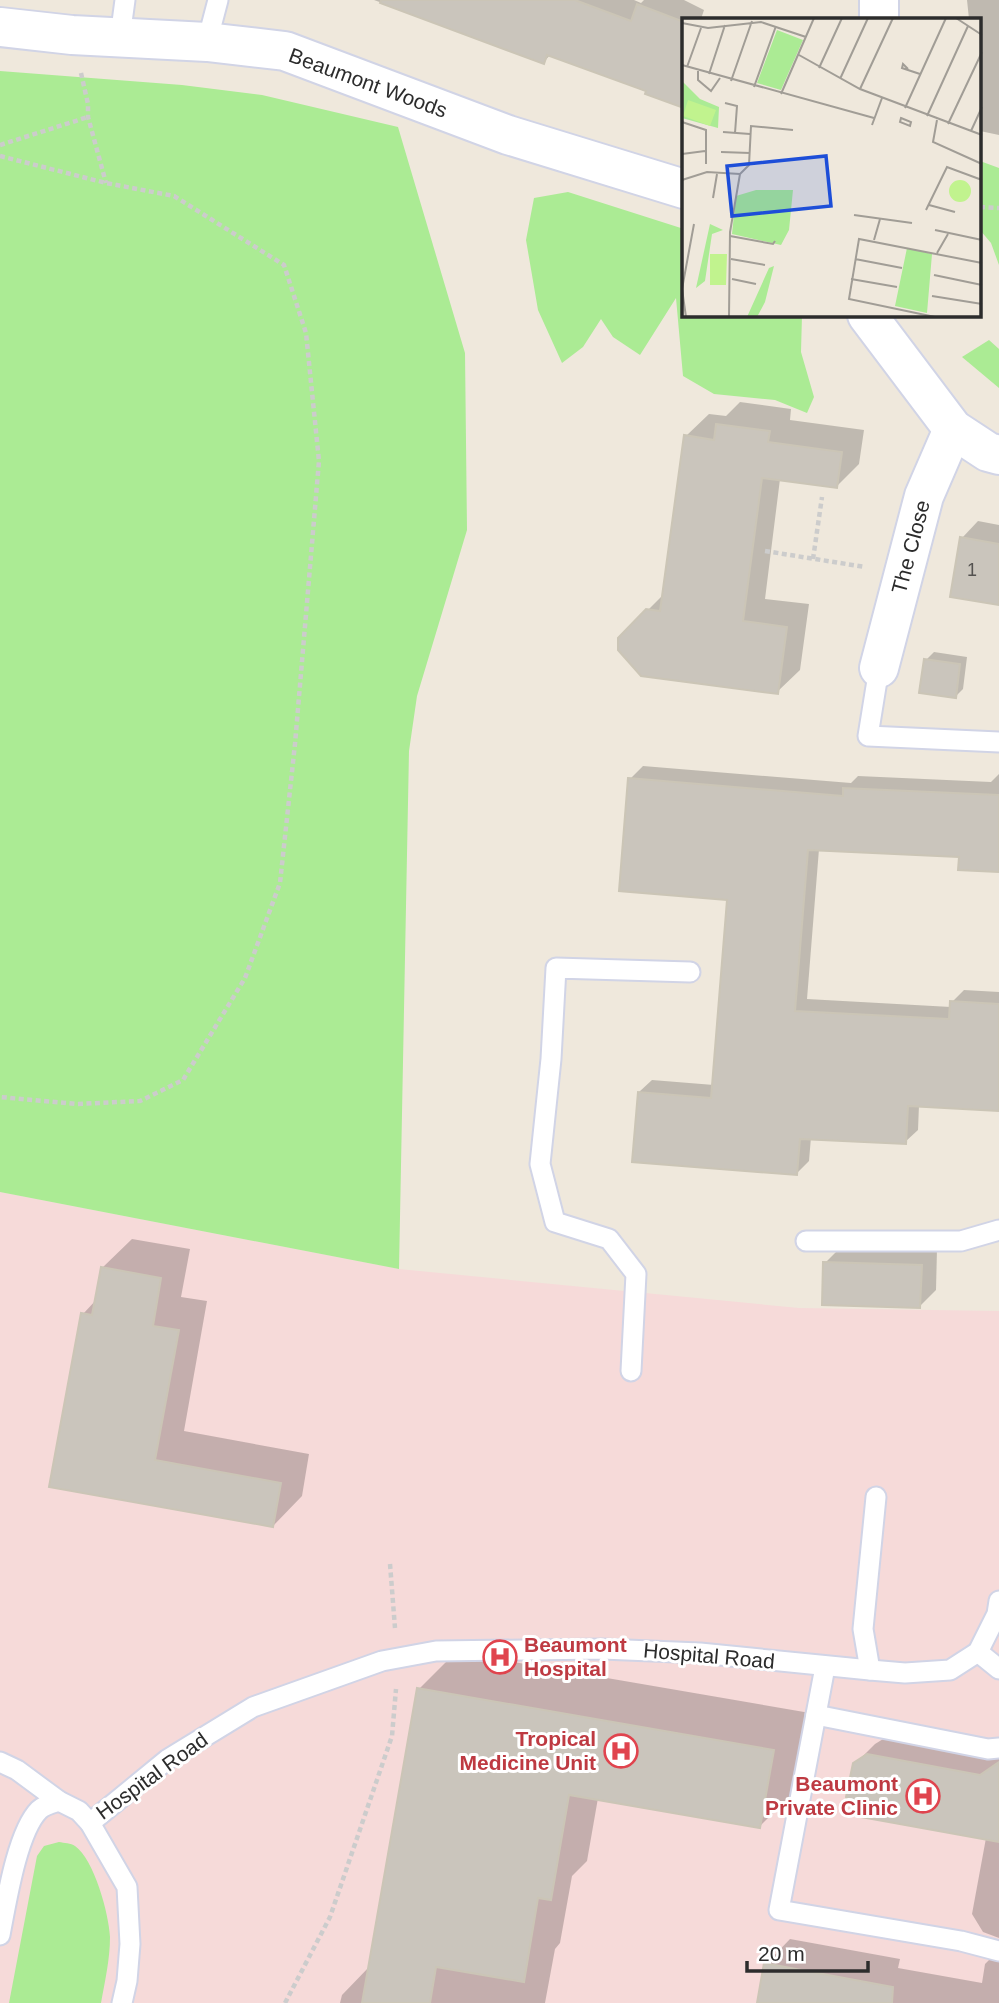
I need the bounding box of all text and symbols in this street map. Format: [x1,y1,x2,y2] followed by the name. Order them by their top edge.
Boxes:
[682,18,982,317] inset map
[286,43,450,122] street label: Beaumont Woods
[887,498,934,596] street label: The Close
[967,560,977,580] house number: 1
[524,1633,627,1680] place label: Beaumont Hospital
[481,1638,519,1676] hospital icon: Beaumont Hospital
[642,1638,776,1673] street label: Hospital Road
[459,1727,596,1774] place label: Tropical Medicine Unit
[92,1728,212,1824] street label: Hospital Road
[602,1732,640,1770] hospital icon: Tropical Medicine Unit
[765,1772,898,1819] place label: Beaumont Private Clinic
[904,1777,942,1815] hospital icon: Beaumont Private Clinic
[747,1930,868,1974] scale bar
[758,1942,805,1965] text: 20 m

